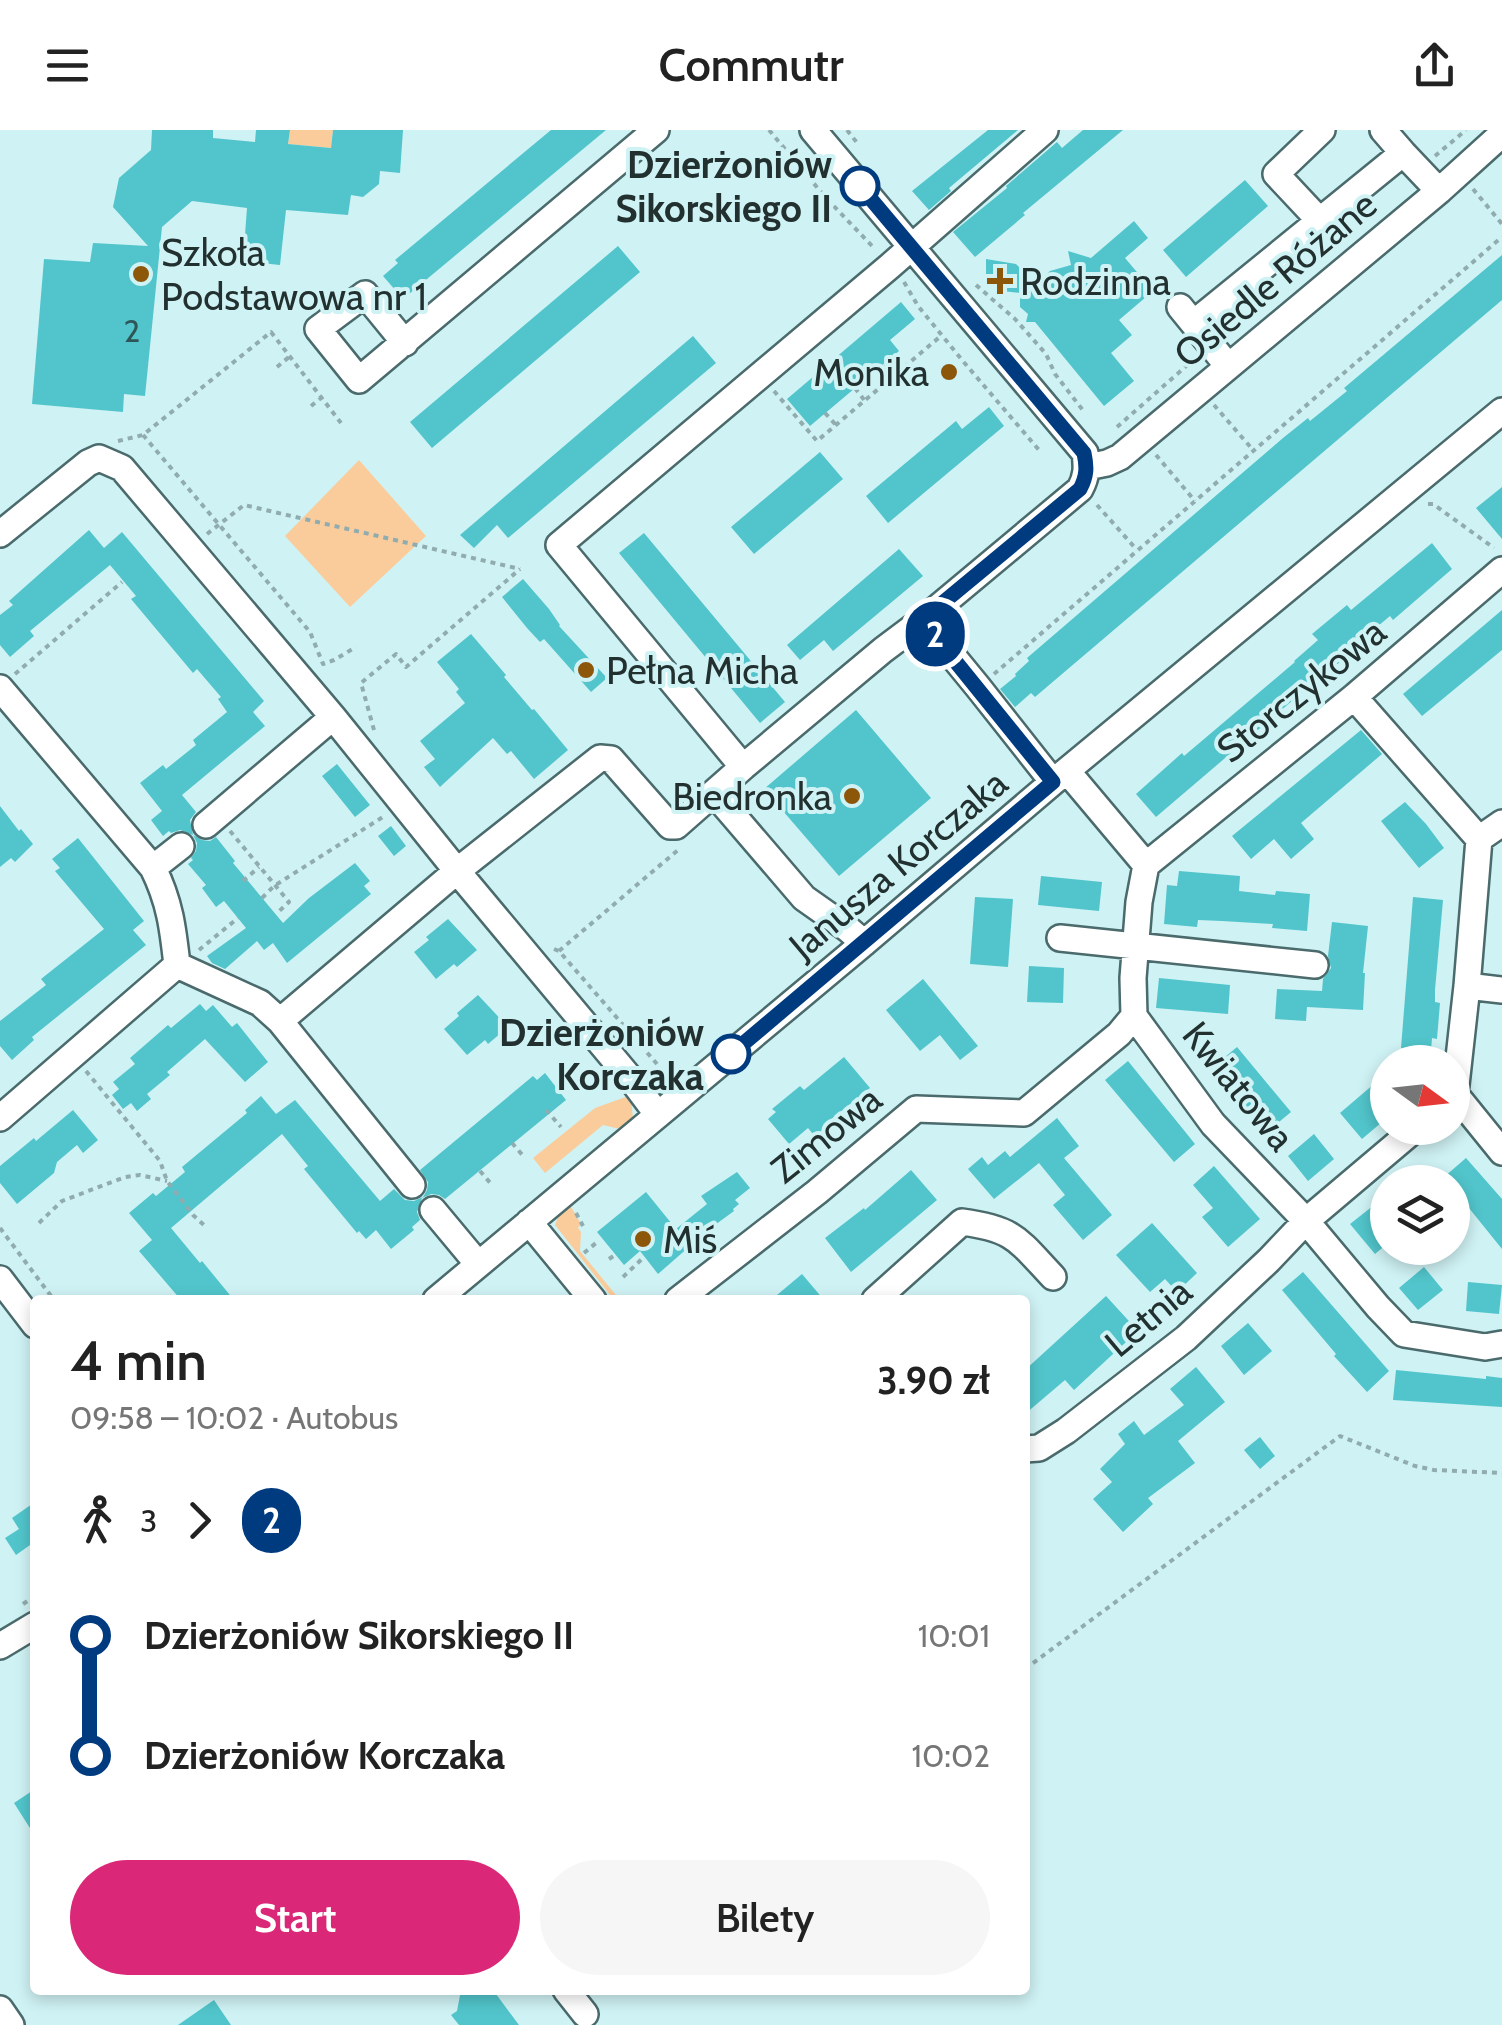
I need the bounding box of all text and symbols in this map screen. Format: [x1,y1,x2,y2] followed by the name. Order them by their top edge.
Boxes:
[40,38,95,93] icon: menu
[658,38,844,92] text: Commutr
[1407,38,1462,93] icon: share
[616,141,832,232] place label: Dzierżoniów Sikorskiego II
[841,167,879,205] marker: Dzierżoniów Sikorskiego II
[1164,181,1386,377] street label: Osiedle Różane
[161,229,427,320] place label: Szkoła Podstawowa nr 1
[1020,258,1171,305] place label: Rodzinna
[130,263,152,285] marker: Szkoła Podstawowa nr 1
[989,270,1011,292] marker: Rodzinna
[124,311,140,350] house number: 2
[813,349,929,396] place label: Monika
[938,361,960,383] marker: Monika
[902,602,968,666] line badge: 2
[1207,608,1395,772] street label: Storczykowa
[926,613,944,656] text: 2
[606,647,798,694] place label: Pełna Micha
[575,659,597,681] marker: Pełna Micha
[779,759,1017,969] street label: Janusza Korczaka
[672,773,832,820] place label: Biedronka
[841,785,863,807] marker: Biedronka
[499,1009,704,1100] place label: Dzierżoniów Korczaka
[1173,1012,1305,1160] street label: Kwiatowa
[712,1035,750,1073] marker: Dzierżoniów Korczaka
[1370,1045,1470,1145] north arrow
[1370,1045,1470,1265] map controls
[761,1075,891,1193] street label: Zimowa
[1370,1165,1470,1265] button: layers
[663,1216,717,1263] place label: Miś
[632,1228,654,1250] marker: Miś
[1095,1267,1201,1367] street label: Letnia
[70,1327,207,1394] text: 4 min
[877,1357,990,1404] text: 3.90 zł
[70,1398,398,1437] text: 09:58 – 10:02 · Autobus
[70,1493,125,1548] icon: walk
[172,1493,227,1548] icon: forward
[262,1499,281,1542] text: 2
[140,1501,157,1540] text: 3
[144,1612,574,1659] text: Dzierżoniów Sikorskiego II
[918,1616,990,1655] text: 10:01
[144,1732,505,1779] text: Dzierżoniów Korczaka
[911,1736,990,1775] text: 10:02
[70,1860,520,1975] button: Start
[540,1860,990,1975] button: Bilety

